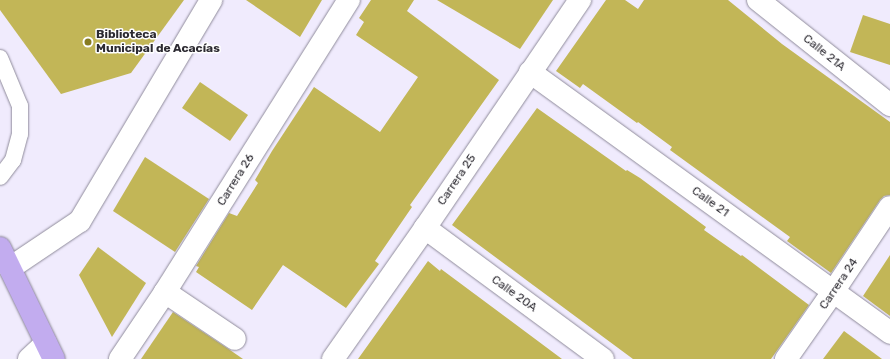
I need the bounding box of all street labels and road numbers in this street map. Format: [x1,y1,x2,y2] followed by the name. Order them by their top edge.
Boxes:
[800,32,848,74] street label: Calle 21A
[214,151,258,209] street label: Carrera 26
[435,152,479,208] street label: Carrera 25
[689,184,731,220] street label: Calle 21
[817,256,861,312] street label: Carrera 24
[488,273,540,315] street label: Calle 20A

